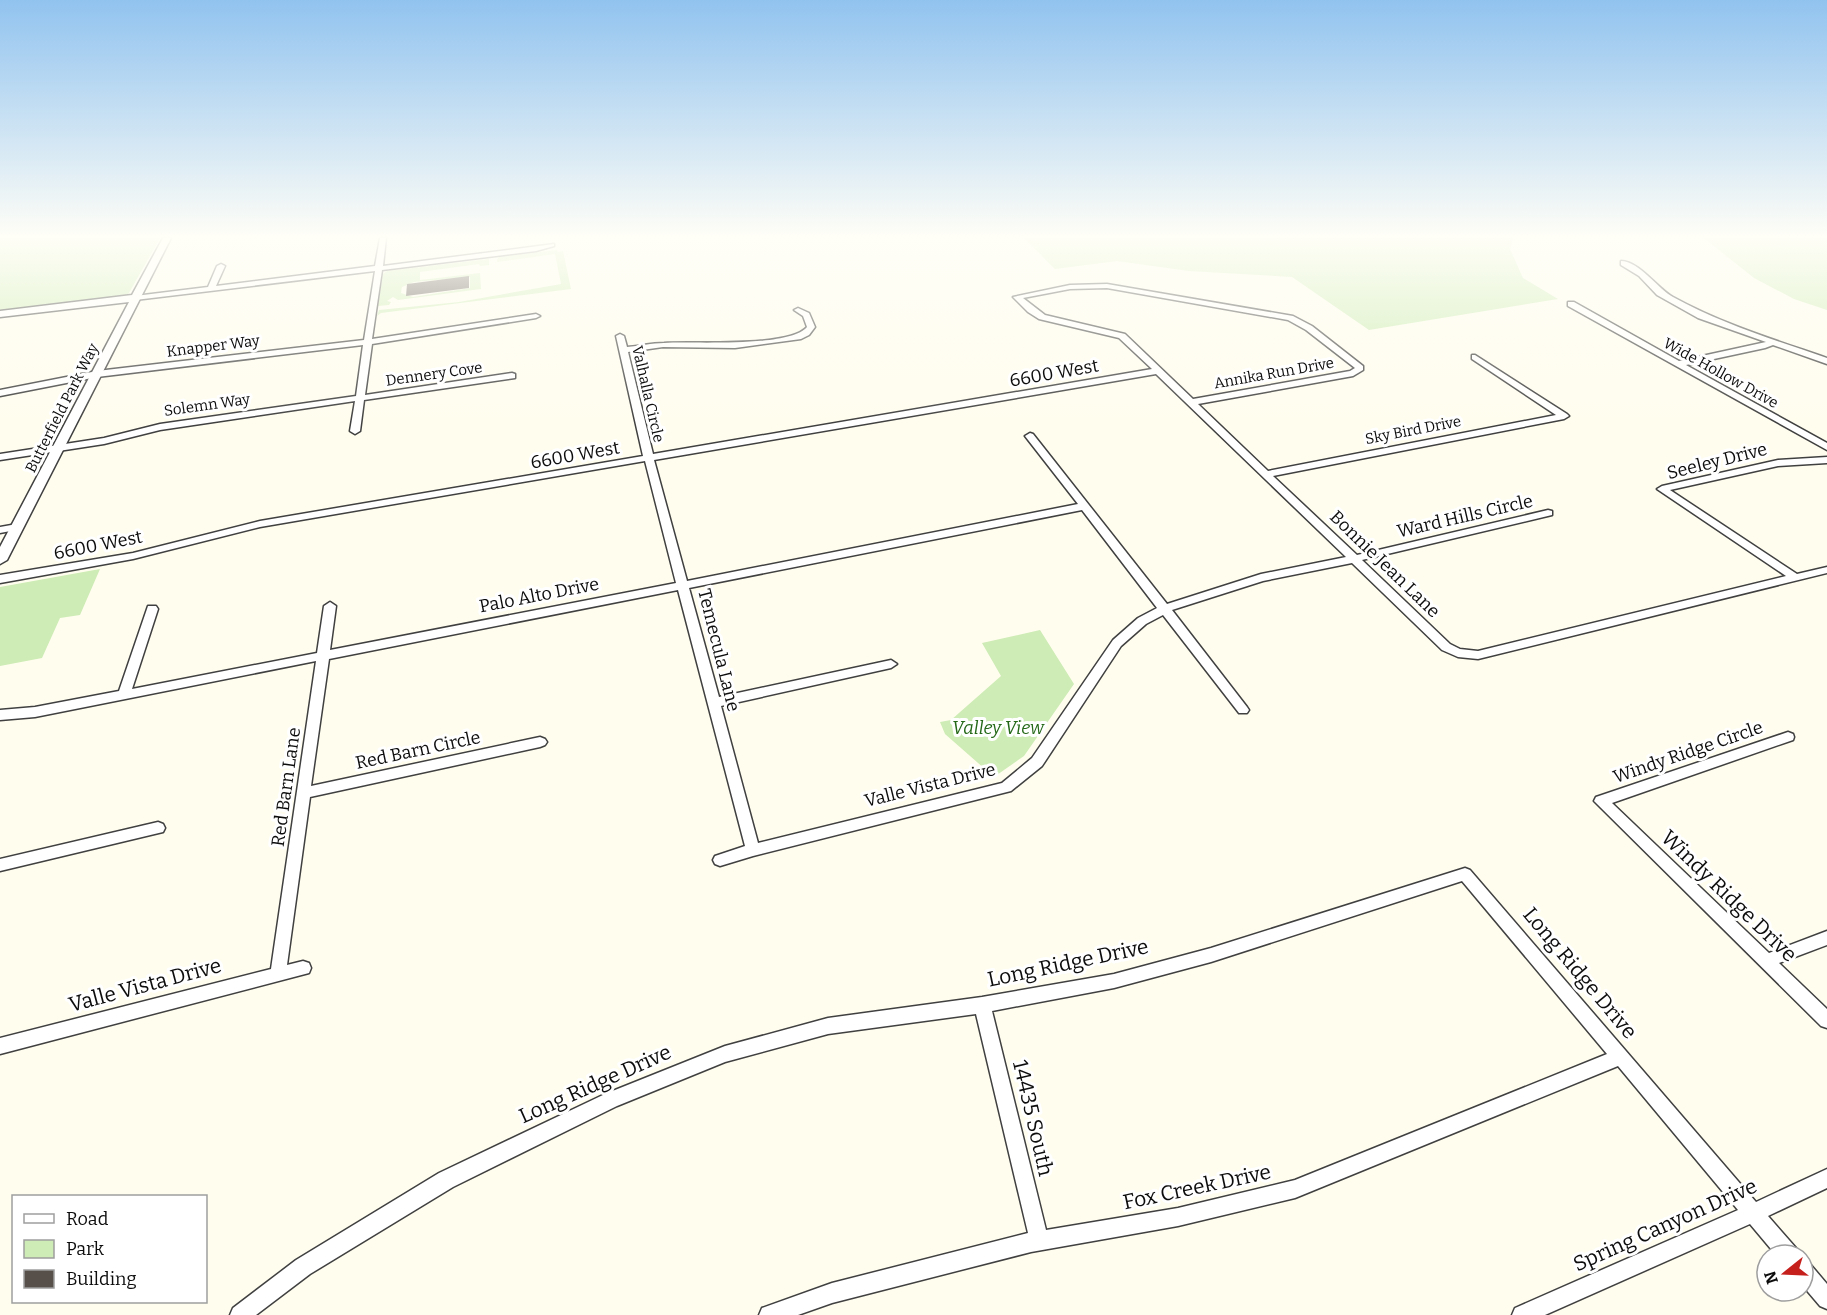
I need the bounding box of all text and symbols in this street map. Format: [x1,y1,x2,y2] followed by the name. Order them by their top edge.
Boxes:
[165,331,261,361] street label: Knapper Way
[1660,334,1782,412] street label: Wide Hollow Drive
[22,340,102,476] street label: Butterfield Park Way
[628,344,668,444] street label: Valhalla Circle
[1008,354,1101,392] street label: 6600 West
[1213,354,1335,392] street label: Annika Run Drive
[385,358,483,390] street label: Dennery Cove
[163,390,251,420] street label: Solemn Way
[1364,412,1462,448] street label: Sky Bird Drive
[529,436,622,474] street label: 6600 West
[1665,438,1769,484] street label: Seeley Drive
[1395,490,1535,542] street label: Ward Hills Circle
[1325,506,1445,622] street label: Bonnie Jean Lane
[52,526,145,564] street label: 6600 West
[477,573,601,617] street label: Palo Alto Drive
[693,586,745,714] street label: Temecula Lane
[1610,716,1766,788] street label: Windy Ridge Circle
[952,717,1045,739] park label: Valley View
[267,726,305,848] street label: Red Barn Lane
[353,726,483,774] street label: Red Barn Circle
[862,758,998,812] street label: Valle Vista Drive
[1656,825,1802,967] street label: Windy Ridge Drive
[1517,902,1643,1044] street label: Long Ridge Drive
[985,933,1151,993] street label: Long Ridge Drive
[66,952,224,1018] street label: Valle Vista Drive
[515,1039,675,1129] street label: Long Ridge Drive
[1007,1057,1059,1179] street label: 14435 South
[1121,1159,1273,1215] street label: Fox Creek Drive
[1569,1173,1761,1277] street label: Spring Canyon Drive
[12,1195,207,1303] legend
[66,1208,109,1230] text: Road
[66,1238,105,1260] text: Park
[1755,1243,1815,1303] north arrow
[66,1268,137,1290] text: Building
[1760,1269,1782,1286] text: N

